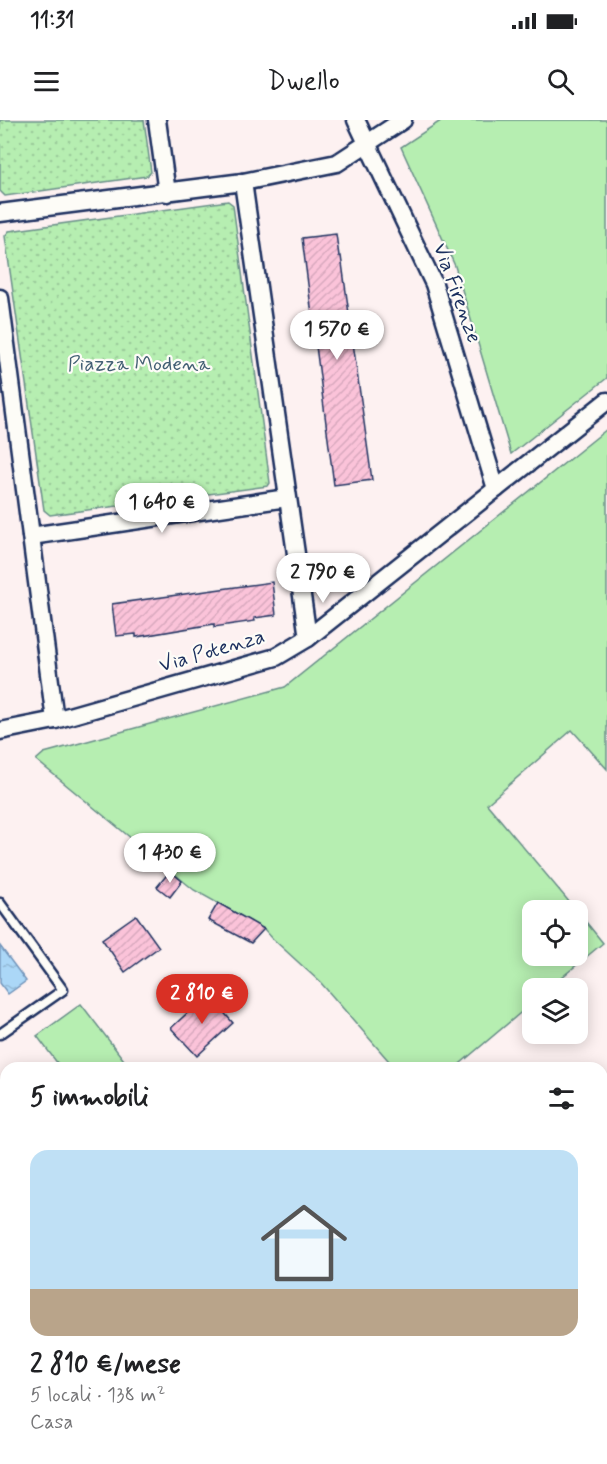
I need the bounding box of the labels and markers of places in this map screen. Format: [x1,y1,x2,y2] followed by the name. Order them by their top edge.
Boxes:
[282,310,392,361] pin: 1 570 €
[107,483,217,534] pin: 1 640 €
[268,553,378,604] pin: 2 790 €
[115,833,225,884] pin: 1 430 €
[147,974,257,1025] pin: 2 810 €

